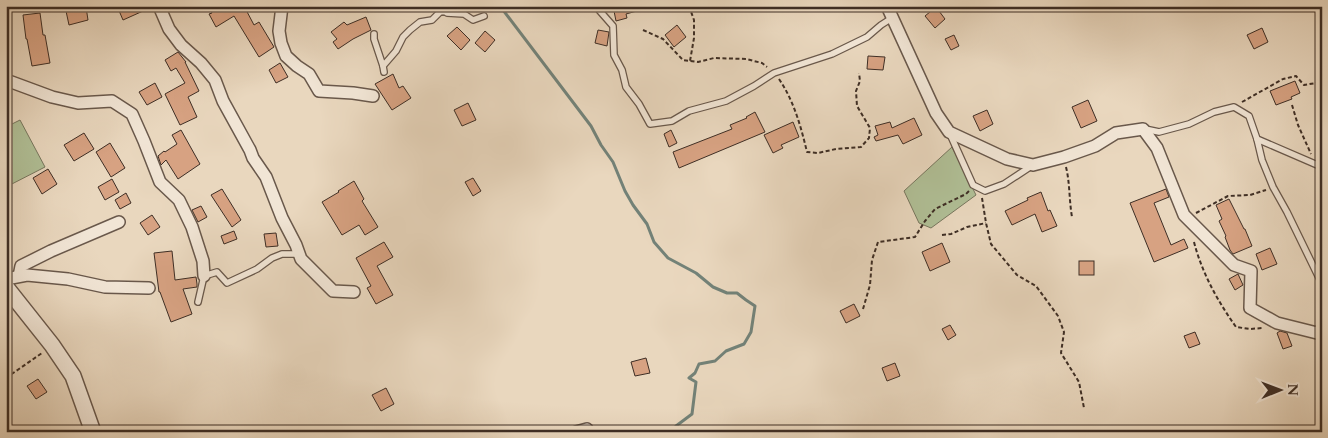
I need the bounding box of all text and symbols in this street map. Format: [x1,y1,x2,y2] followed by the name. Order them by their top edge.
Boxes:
[1256,366,1306,416] north arrow
[1283,384,1302,396] text: N

